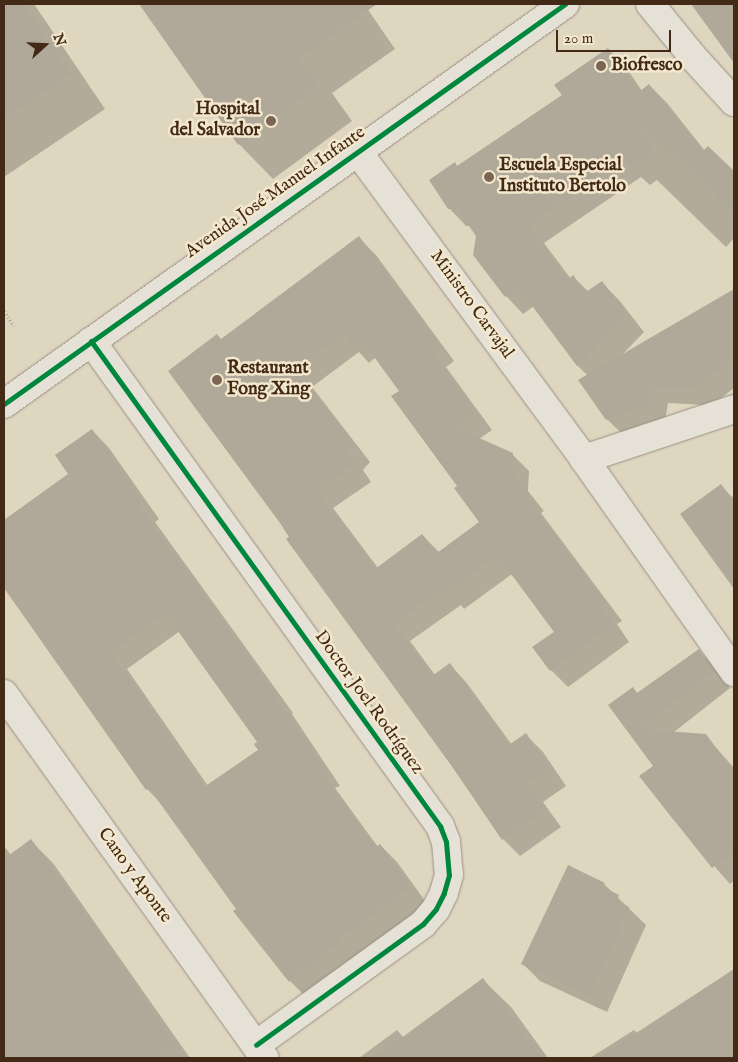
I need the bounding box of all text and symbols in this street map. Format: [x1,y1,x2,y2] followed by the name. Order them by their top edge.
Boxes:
[20,20,70,70] north arrow
[558,20,673,52] scale bar
[564,29,593,48] text: 20 m
[49,31,70,49] text: N
[611,55,682,77] place label: Biofresco
[595,60,607,72] marker: Biofresco
[170,100,260,142] place label: Hospital del Salvador
[264,114,278,128] marker: Hospital del Salvador
[182,123,370,263] street label: Avenida José Manuel Infante
[499,156,626,198] place label: Escuela Especial Instituto Bertolo
[483,171,495,183] marker: Escuela Especial Instituto Bertolo
[424,247,518,363] street label: Ministro Carvajal
[227,359,310,402] place label: Restaurant Fong Xing
[211,374,223,386] marker: Restaurant Fong Xing
[309,627,427,779] street label: Doctor Joel Rodríguez
[92,824,176,928] street label: Cano y Aponte

